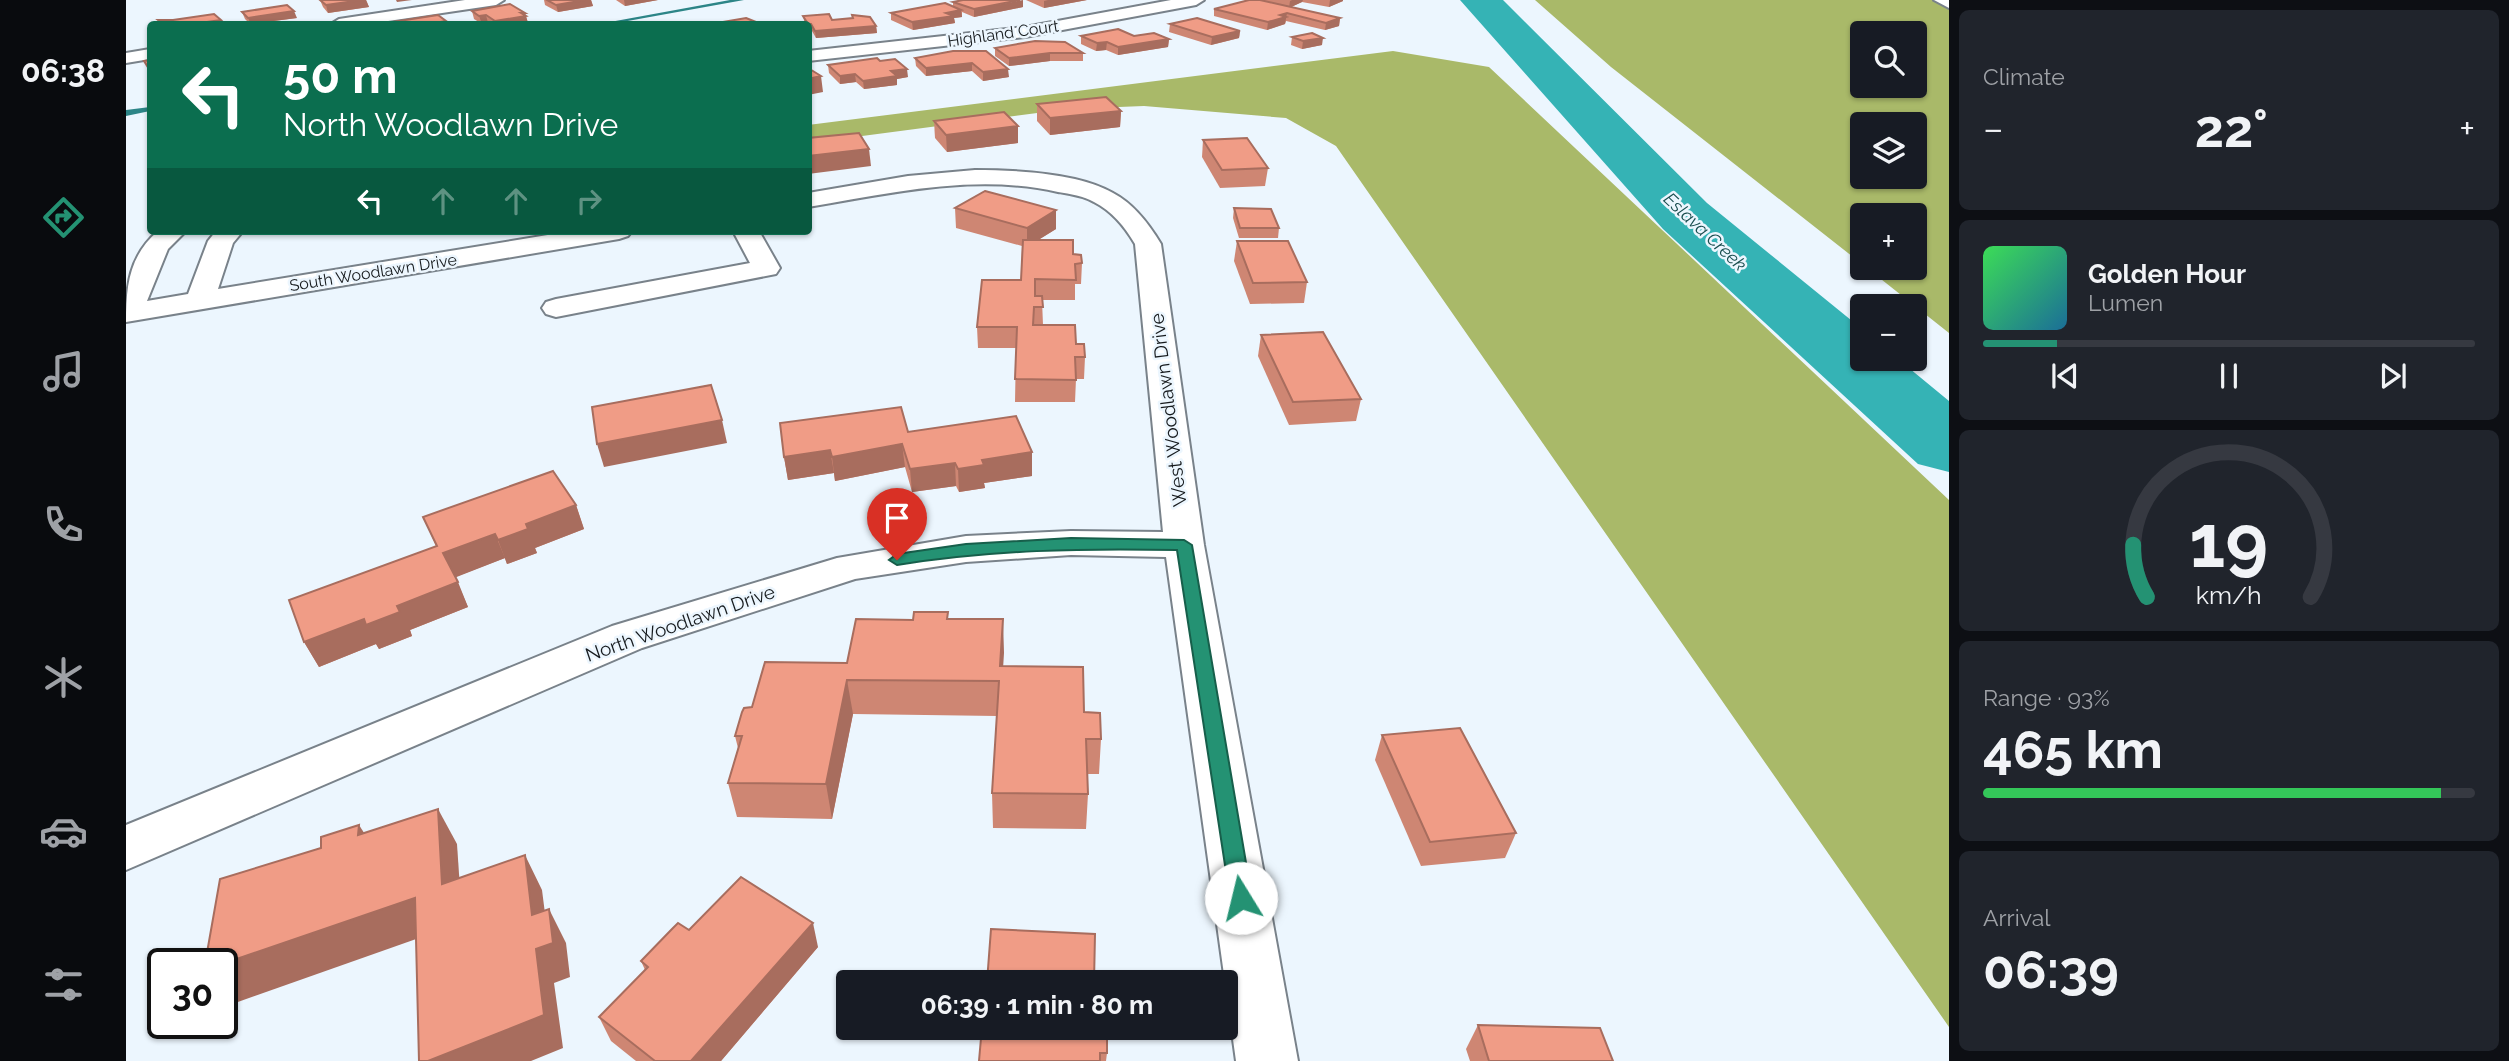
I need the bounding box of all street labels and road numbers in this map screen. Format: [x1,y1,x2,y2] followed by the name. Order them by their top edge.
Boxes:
[946,16,1060,51] street label: Highland Court
[288,250,458,295] street label: South Woodlawn Drive
[1145,312,1191,508] street label: West Woodlawn Drive
[582,580,778,666] street label: North Woodlawn Drive

